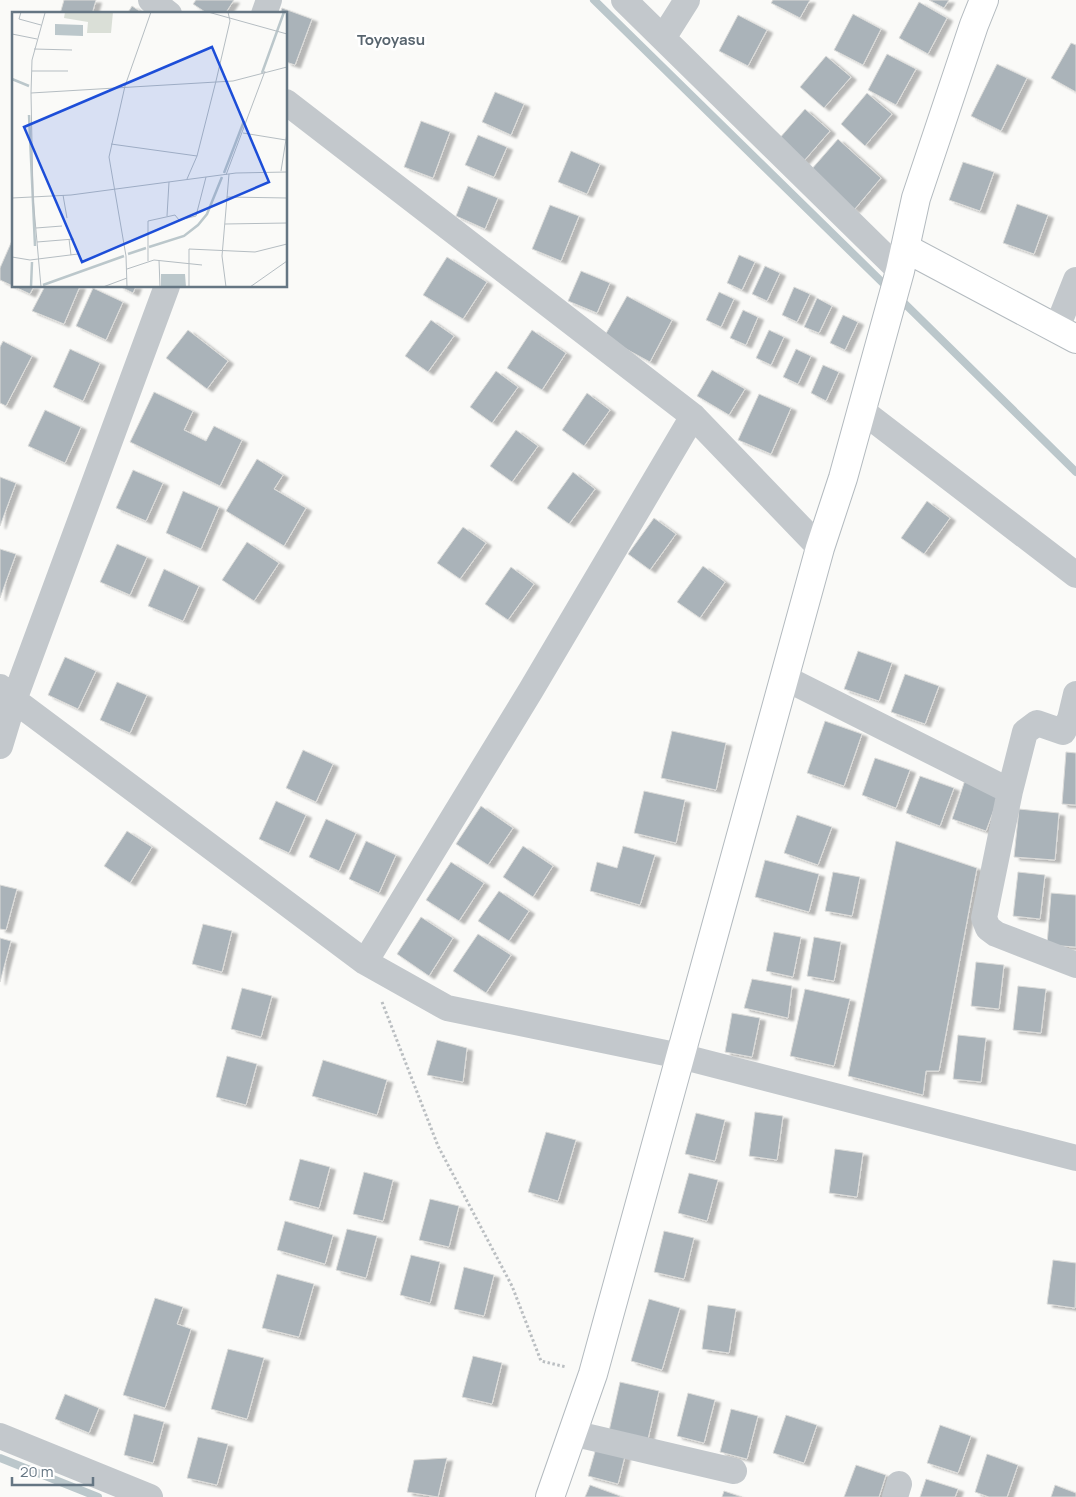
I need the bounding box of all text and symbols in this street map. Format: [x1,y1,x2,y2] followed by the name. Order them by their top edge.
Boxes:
[12,12,288,288] inset map
[357,29,425,50] district label: Toyoyasu
[12,1454,94,1486] scale bar
[20,1461,53,1482] text: 20 m

